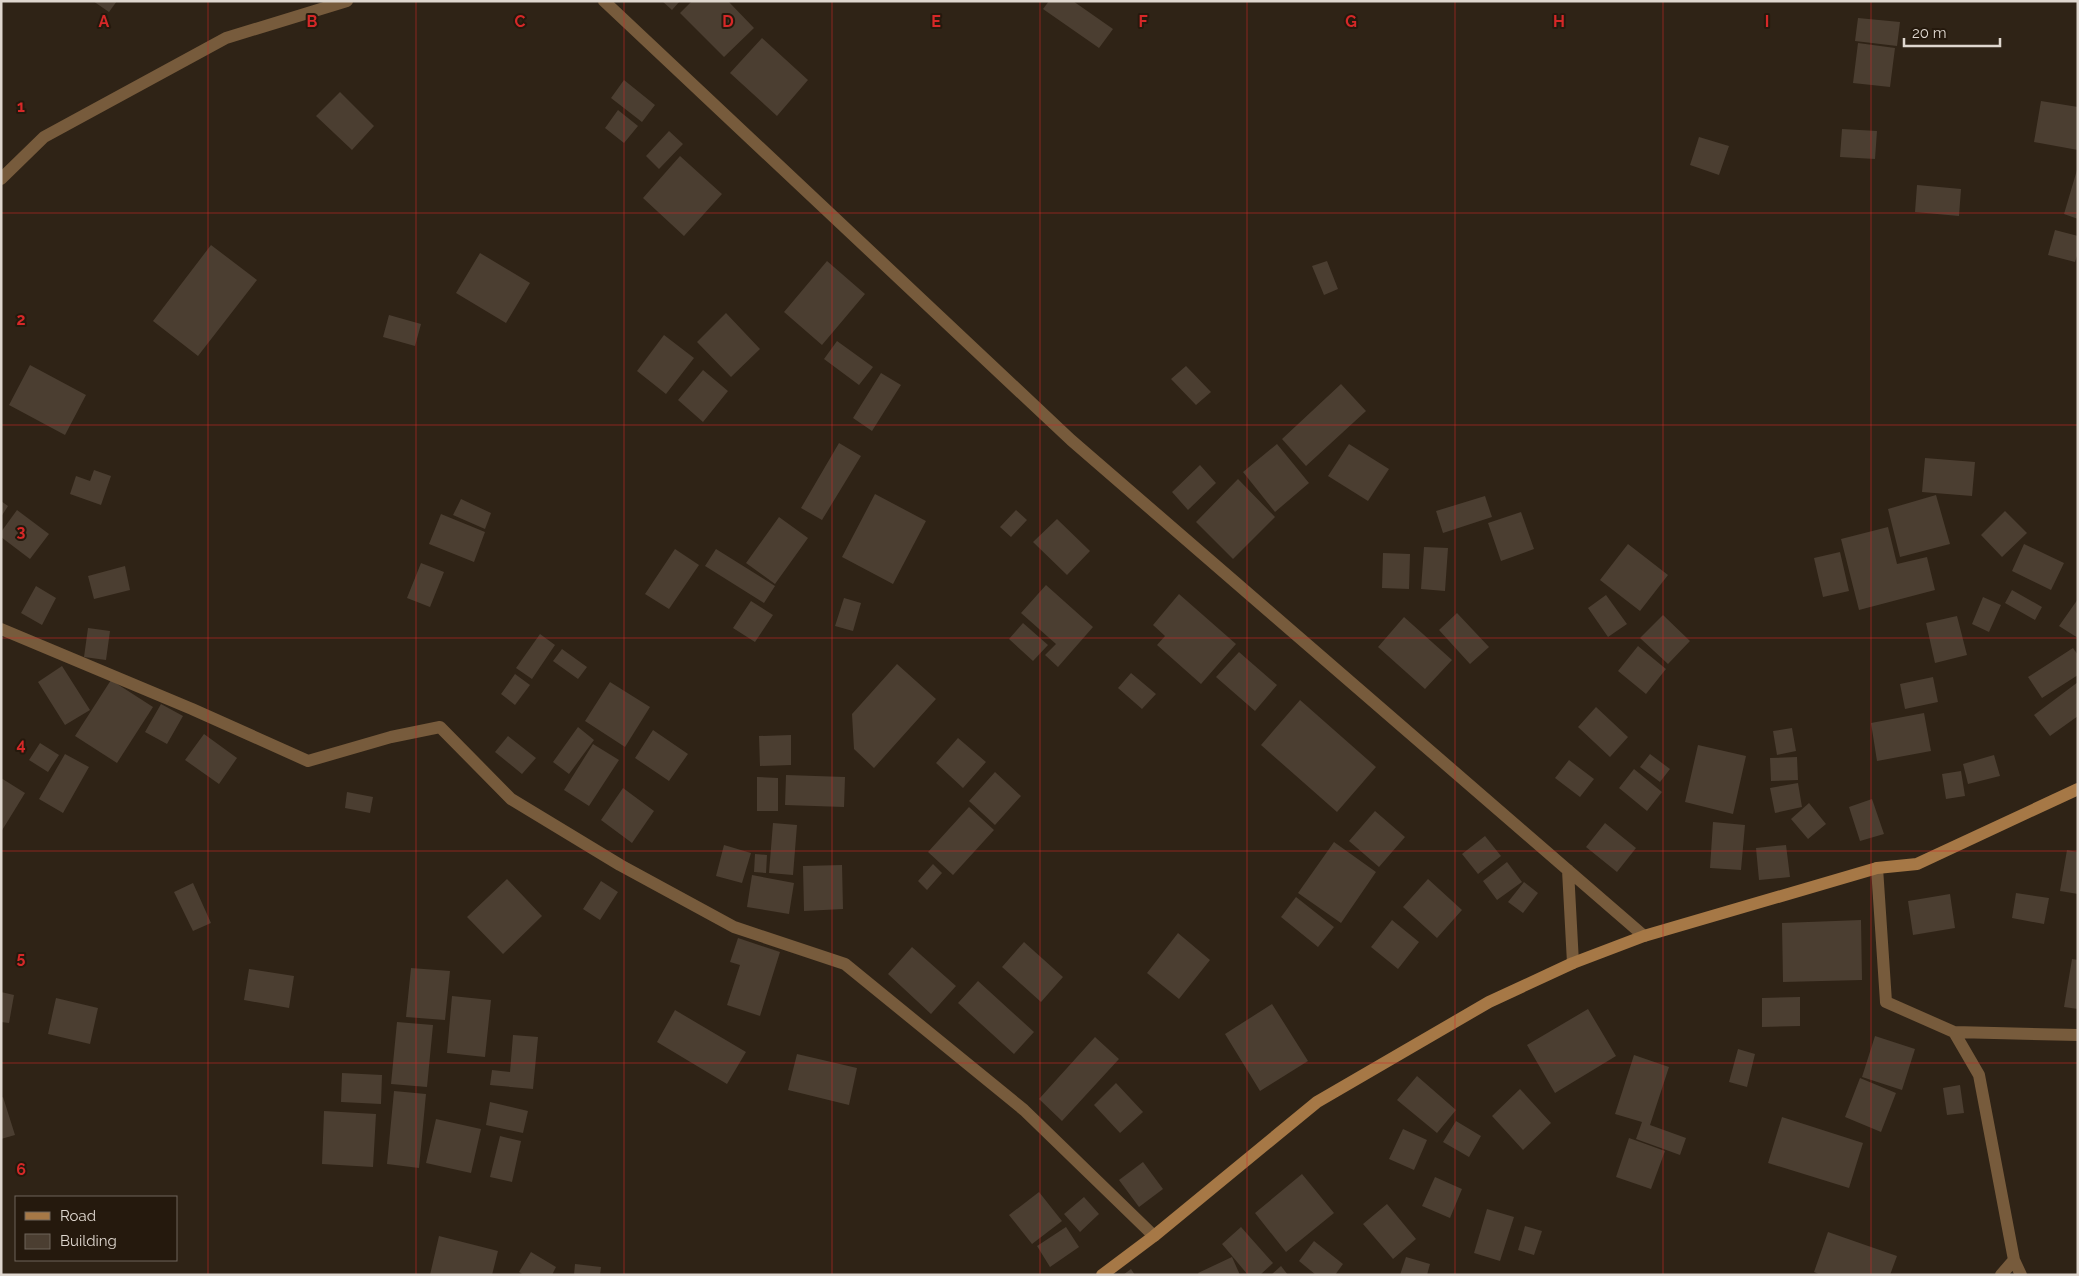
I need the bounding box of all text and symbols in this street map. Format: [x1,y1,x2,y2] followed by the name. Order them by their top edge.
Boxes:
[99,12,110,31] text: A
[307,12,318,31] text: B
[515,12,526,31] text: C
[722,12,734,31] text: D
[931,12,941,31] text: E
[1138,12,1148,31] text: F
[1345,12,1357,31] text: G
[1553,12,1565,31] text: H
[1765,12,1769,31] text: I
[1904,15,2000,47] scale bar
[1912,24,1947,42] text: 20 m
[17,97,25,116] text: 1
[16,310,26,329] text: 2
[17,522,26,541] text: 3
[16,735,26,754] text: 4
[17,948,26,967] text: 5
[16,1160,26,1179] text: 6
[15,1196,178,1261] legend
[60,1207,96,1225] text: Road
[60,1232,117,1250] text: Building

